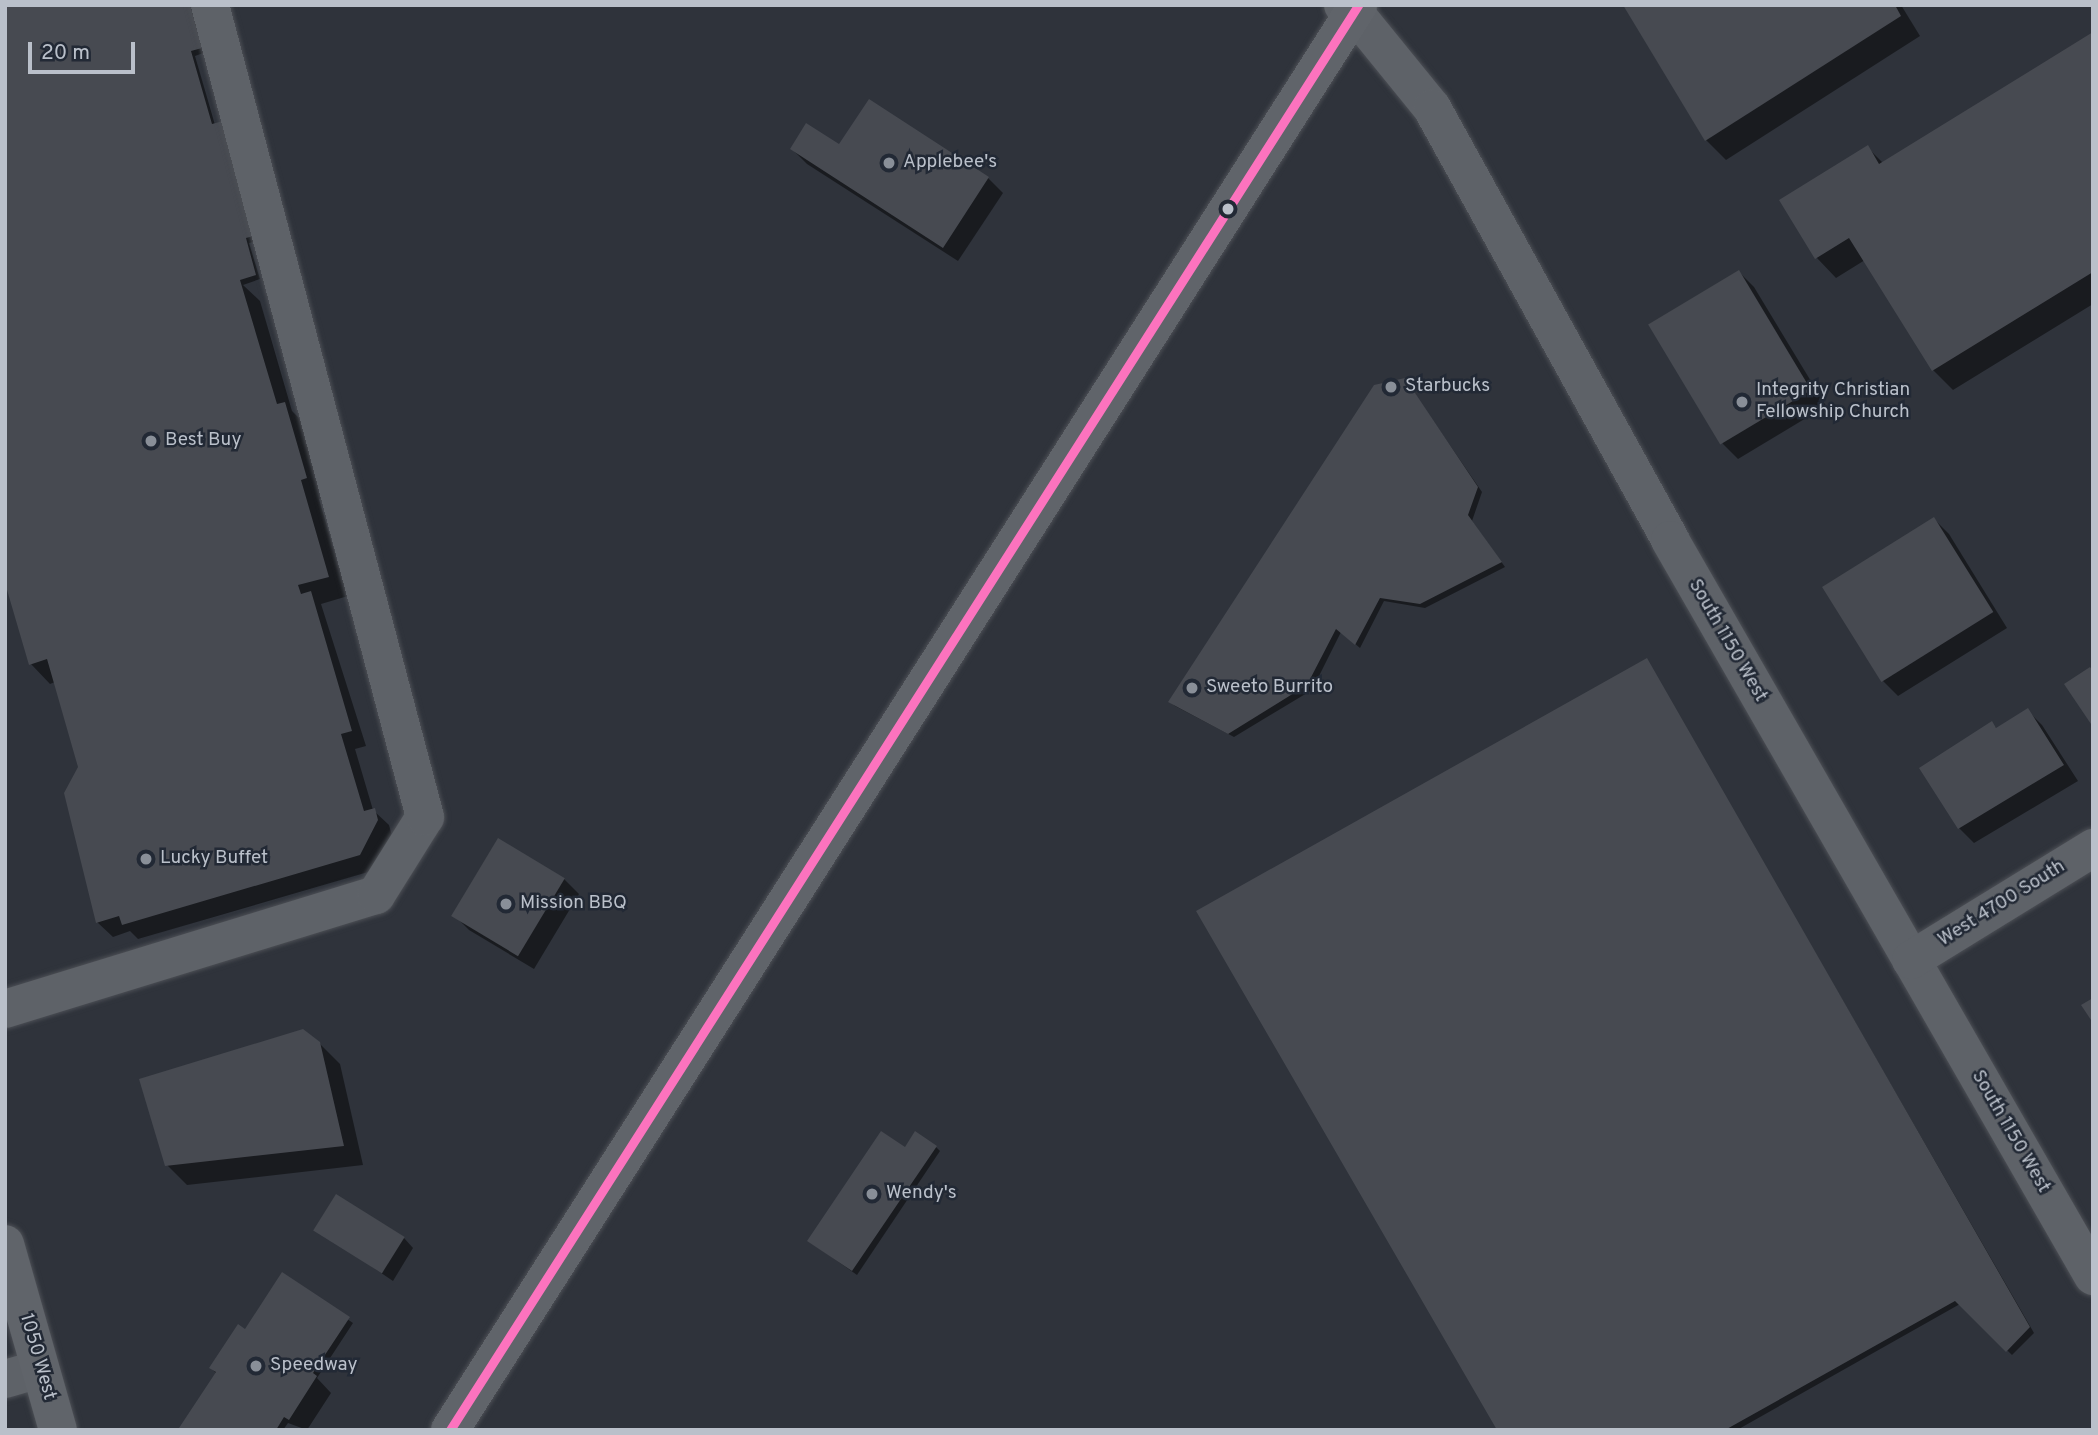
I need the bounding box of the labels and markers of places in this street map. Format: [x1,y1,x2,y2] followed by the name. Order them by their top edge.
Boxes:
[903,152,997,174] place label: Applebee's
[881,155,897,171] marker: Applebee's
[1221,202,1235,216] unlabelled marker
[1405,376,1490,398] place label: Starbucks
[1383,379,1399,395] marker: Starbucks
[1756,380,1910,424] place label: Integrity Christian Fellowship Church
[1734,394,1750,410] marker: Integrity Christian Fellowship Church
[165,430,241,452] place label: Best Buy
[143,433,159,449] marker: Best Buy
[1206,677,1333,699] place label: Sweeto Burrito
[1184,680,1200,696] marker: Sweeto Burrito
[160,848,268,870] place label: Lucky Buffet
[138,851,154,867] marker: Lucky Buffet
[520,893,627,915] place label: Mission BBQ
[498,896,514,912] marker: Mission BBQ
[886,1183,957,1205] place label: Wendy's
[864,1186,880,1202] marker: Wendy's
[270,1355,358,1377] place label: Speedway
[248,1358,264,1374] marker: Speedway

